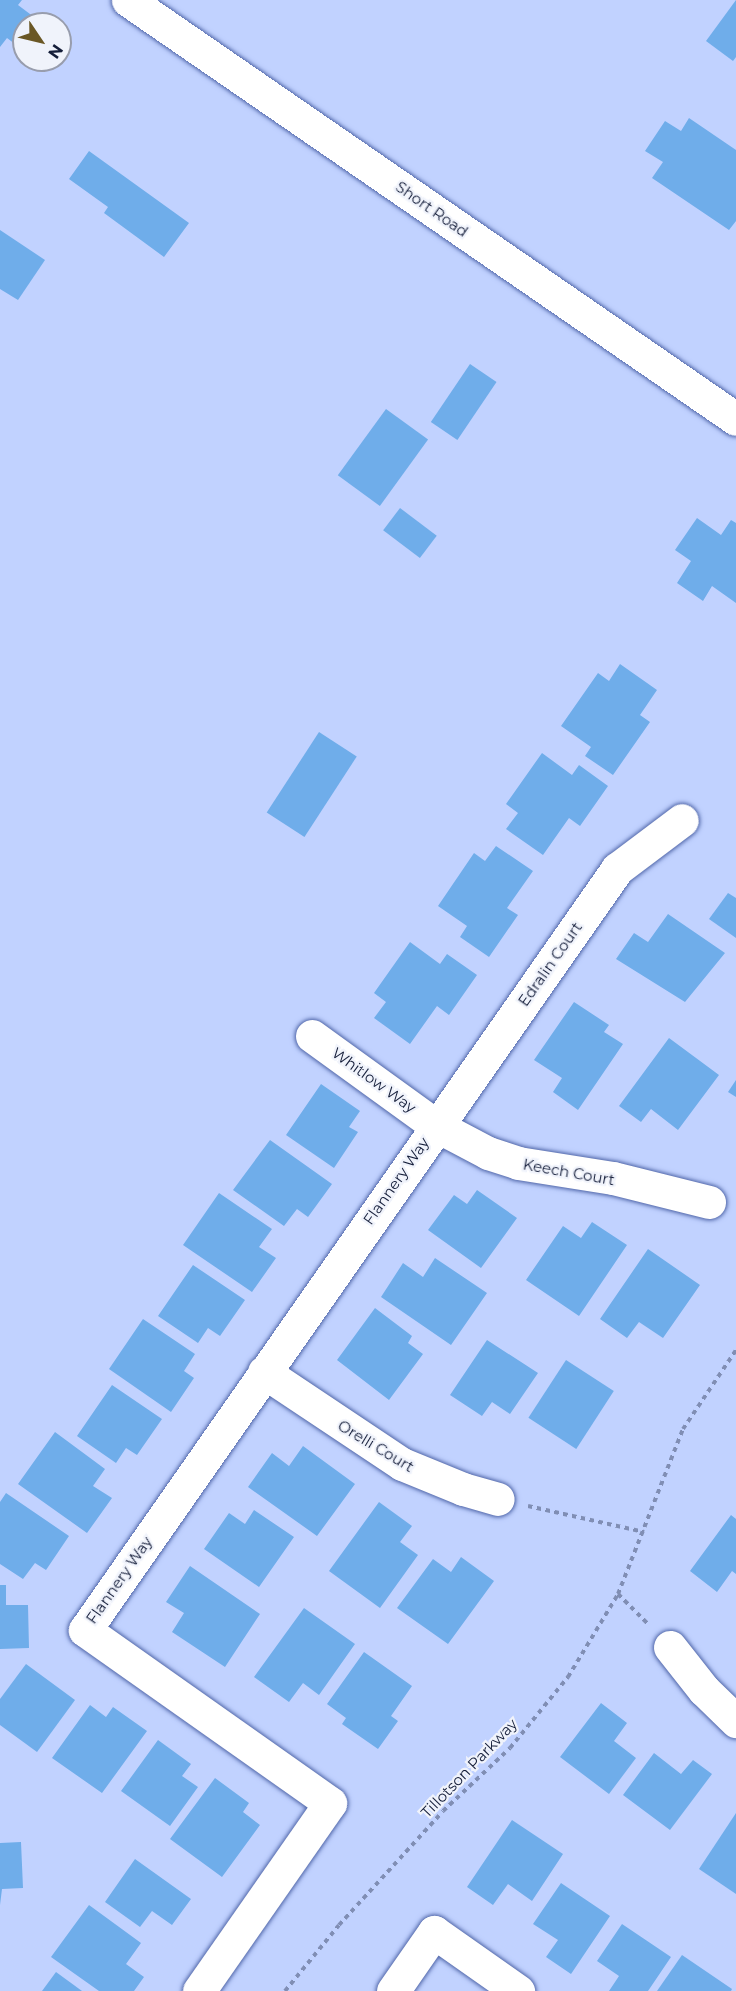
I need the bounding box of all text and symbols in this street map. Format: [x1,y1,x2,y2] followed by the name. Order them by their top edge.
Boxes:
[12,12,72,72] north arrow
[44,41,67,62] text: N
[392,177,472,241] street label: Short Road
[514,918,586,1010] street label: Edralin Court
[329,1044,419,1116] street label: Whitlow Way
[359,1134,433,1228] street label: Flannery Way
[522,1155,616,1189] street label: Keech Court
[335,1416,417,1476] street label: Orelli Court
[82,1533,156,1627] street label: Flannery Way
[417,1715,521,1821] street label: Tillotson Parkway

